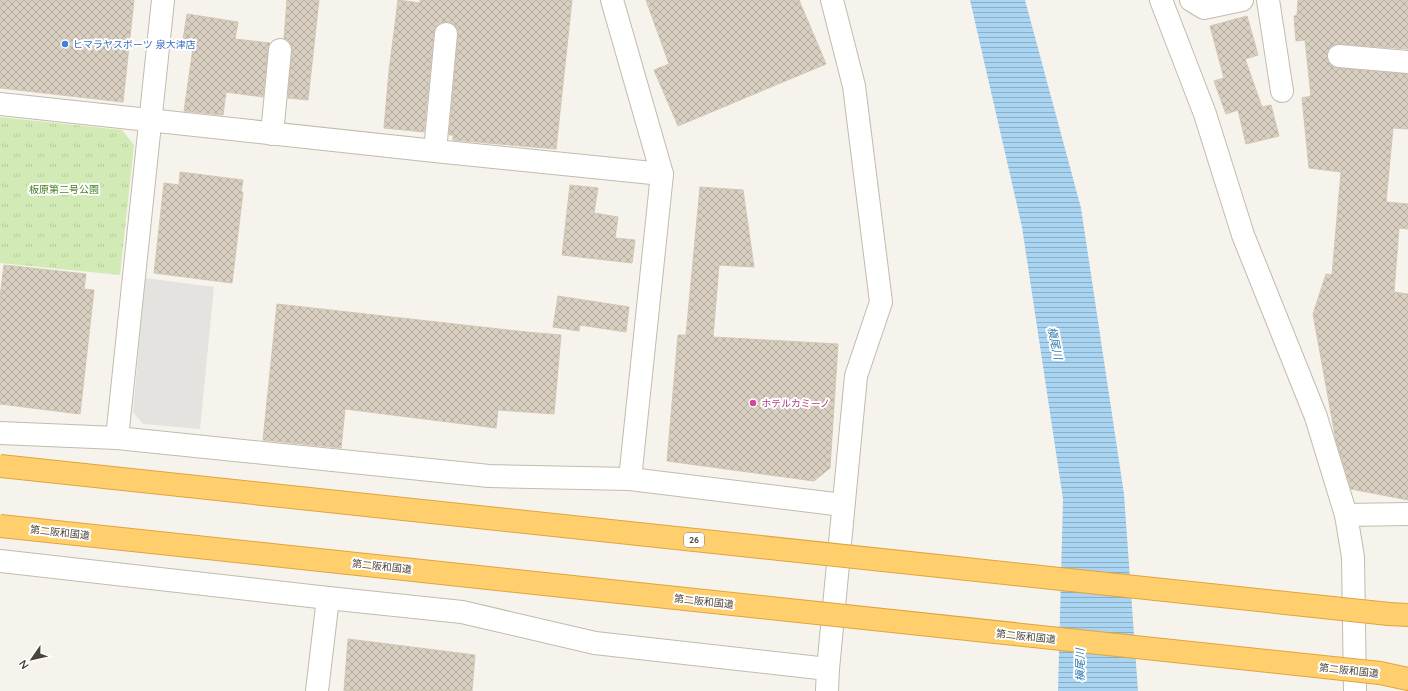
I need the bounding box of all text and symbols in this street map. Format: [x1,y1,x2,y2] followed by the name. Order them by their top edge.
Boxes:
[73,38,196,51] place label: ヒマラヤスポーツ 泉大津店
[60,39,70,49] marker: ヒマラヤスポーツ 泉大津店
[29,183,99,196] park label: 板原第二号公園
[1045,325,1065,362] water label: 槇尾川
[761,397,830,410] place label: ホテルカミーノ
[748,398,758,408] marker: ホテルカミーノ
[29,523,90,542] street label: 第二阪和国道
[684,533,704,547] road number: 26
[351,557,412,576] street label: 第二阪和国道
[673,592,734,611] street label: 第二阪和国道
[995,627,1056,646] street label: 第二阪和国道
[12,639,52,679] north arrow
[1073,648,1087,682] water label: 槇尾川
[16,657,32,672] text: N
[1318,661,1379,680] street label: 第二阪和国道

